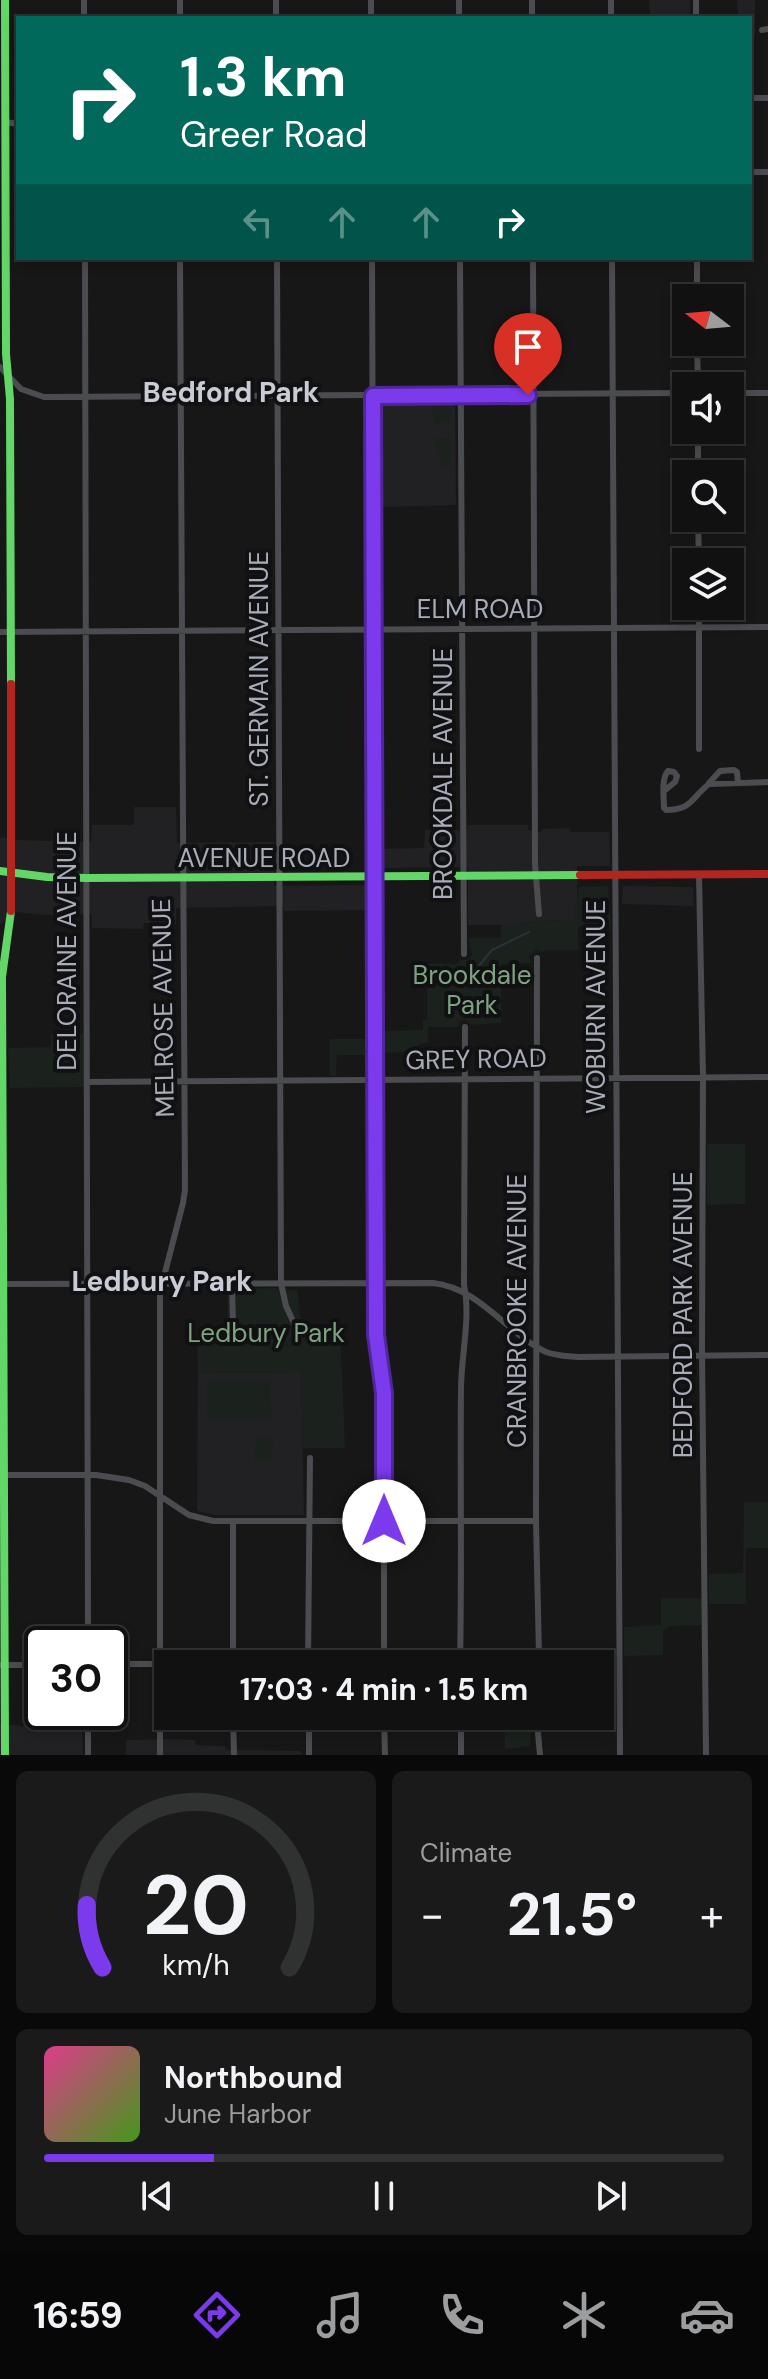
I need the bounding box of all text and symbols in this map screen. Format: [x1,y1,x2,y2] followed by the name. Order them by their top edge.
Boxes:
[180,40,347,113] text: 1.3 km
[48,48,152,152] icon: right
[180,111,368,158] text: Greer Road
[236,200,280,244] icon: left
[320,200,364,244] icon: ahead
[404,200,448,244] icon: ahead
[488,200,532,244] icon: right
[672,284,744,356] north arrow
[672,284,744,620] map controls
[494,313,562,395] pin
[506,325,550,369] icon: arrive
[672,372,744,444] button: sound
[143,374,319,411] district label: Bedford Park
[672,460,744,532] button: search
[672,548,744,620] button: layers
[242,551,276,807] street label: ST. GERMAIN AVENUE
[417,592,543,626] street label: ELM ROAD
[426,648,460,900] street label: BROOKDALE AVENUE
[50,831,84,1071] street label: DELORAINE AVENUE
[178,841,350,875] street label: AVENUE ROAD
[144,898,182,1118] street label: MELROSE AVENUE
[579,900,613,1114] street label: WOBURN AVENUE
[413,958,531,1022] park label: Brookdale Park
[405,1041,547,1077] street label: GREY ROAD
[666,1172,700,1458] street label: BEDFORD PARK AVENUE
[500,1174,534,1448] street label: CRANBROOKE AVENUE
[71,1263,253,1300] district label: Ledbury Park
[187,1316,345,1350] park label: Ledbury Park
[342,1479,426,1563] position arrow
[24,1626,128,1730] speed limit sign: 30
[240,1670,528,1709] text: 17:03 · 4 min · 1.5 km
[420,1836,512,1870] text: Climate
[143,1851,249,1960] text: 20
[507,1875,637,1954] text: 21.5°
[420,1886,444,1944] text: −
[700,1886,724,1944] text: +
[162,1947,230,1984] text: km/h
[164,2058,343,2097] text: Northbound
[164,2097,311,2131] text: June Harbor
[135,2174,179,2218] icon: previous
[362,2174,406,2218] icon: pause
[589,2174,633,2218] icon: next
[189,2287,245,2343] icon: directions
[312,2287,368,2343] icon: music
[434,2287,490,2343] icon: phone
[556,2287,612,2343] icon: climate
[679,2287,735,2343] icon: car
[33,2292,123,2339] text: 16:59

